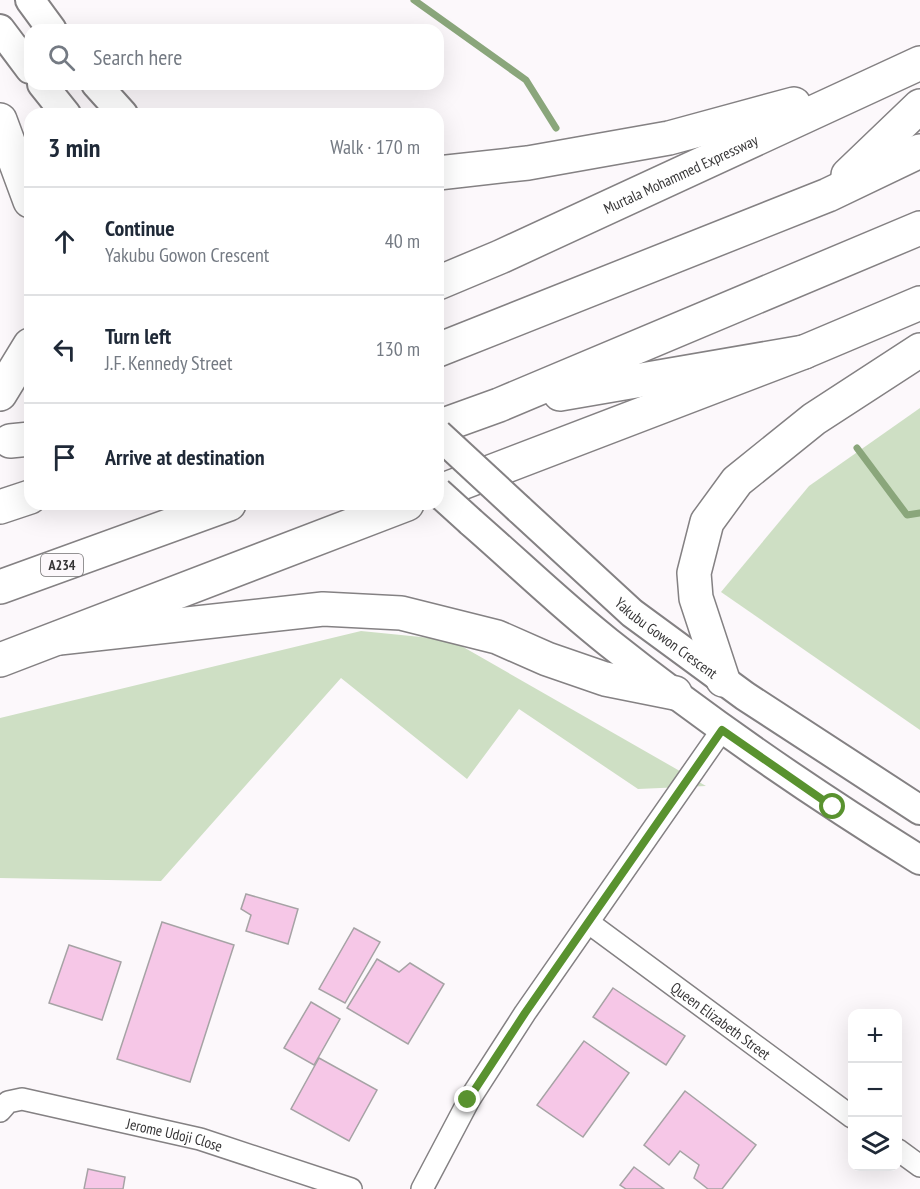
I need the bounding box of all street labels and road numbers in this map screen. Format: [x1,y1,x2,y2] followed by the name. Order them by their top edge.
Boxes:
[600,130,761,217] street label: Murtala Mohammed Expressway
[41,554,83,576] road number: A234
[611,593,722,682] street label: Yakubu Gowon Crescent
[667,977,775,1063] street label: Queen Elizabeth Street
[124,1113,225,1155] street label: Jerome Udoji Close

